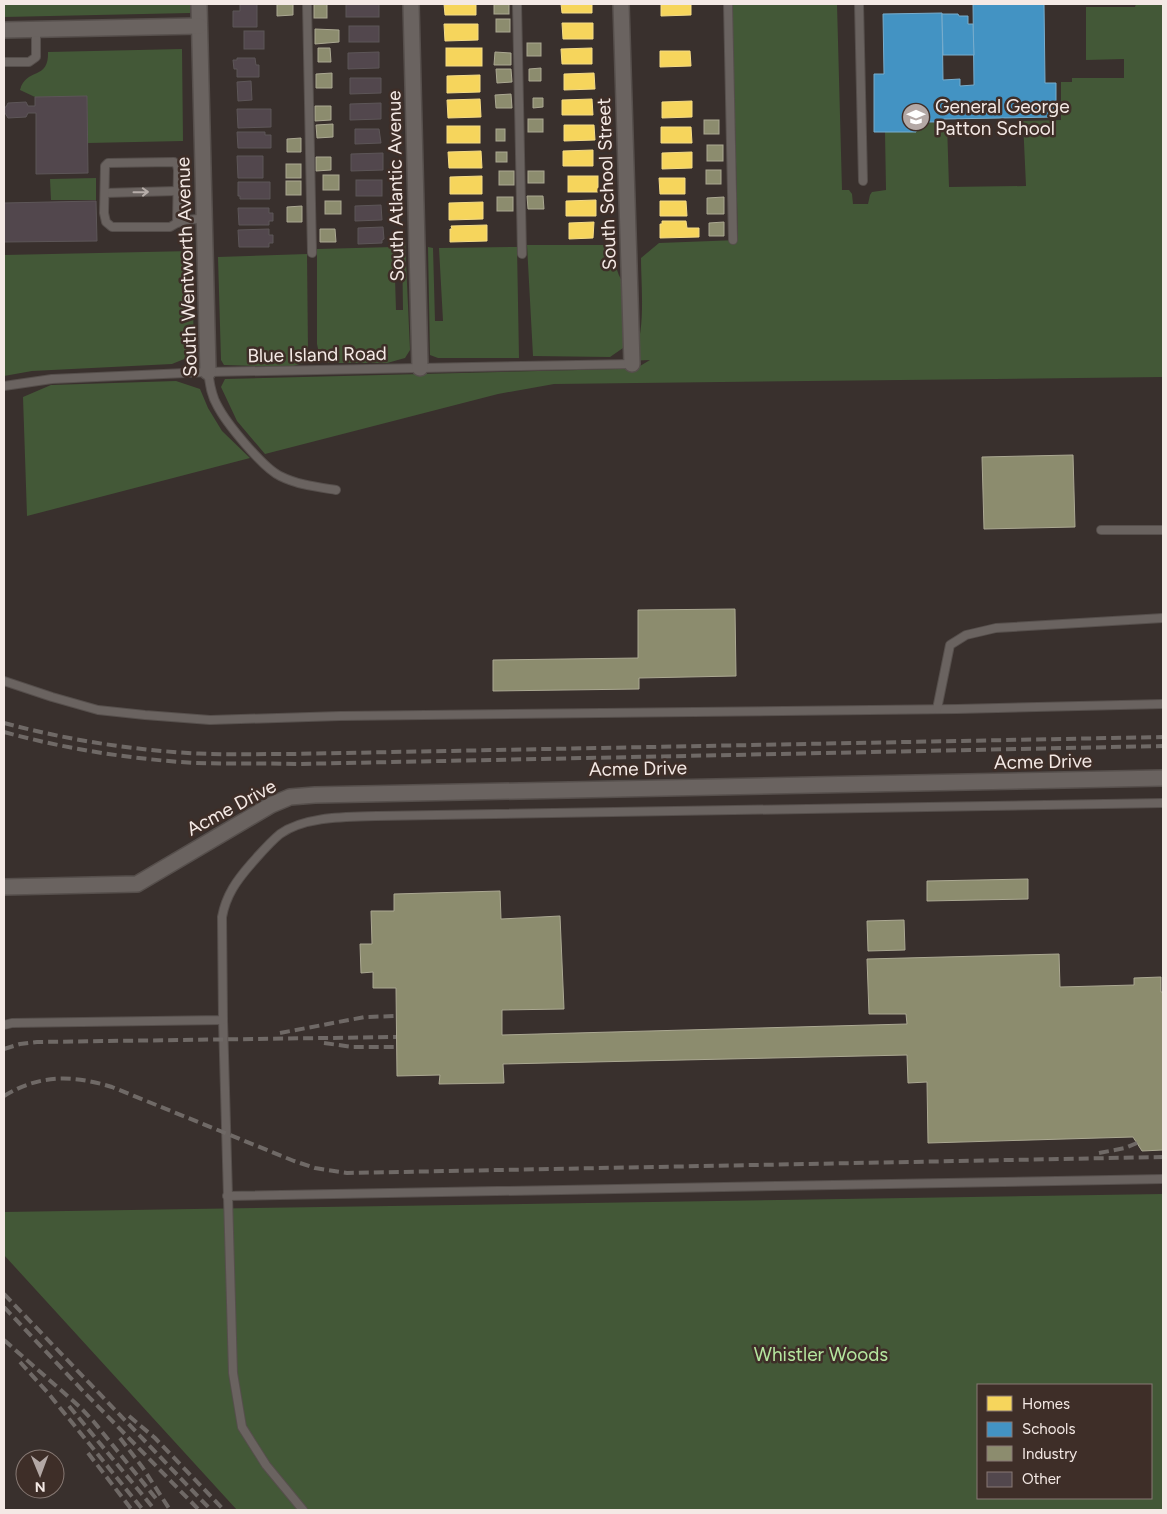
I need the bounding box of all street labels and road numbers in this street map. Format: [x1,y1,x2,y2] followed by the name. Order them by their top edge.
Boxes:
[382,90,409,282] street label: South Atlantic Avenue
[592,97,621,271] street label: South School Street
[171,157,202,377] street label: South Wentworth Avenue
[247,342,387,367] street label: Blue Island Road
[994,749,1092,774] street label: Acme Drive
[589,756,687,781] street label: Acme Drive
[182,774,280,841] street label: Acme Drive

